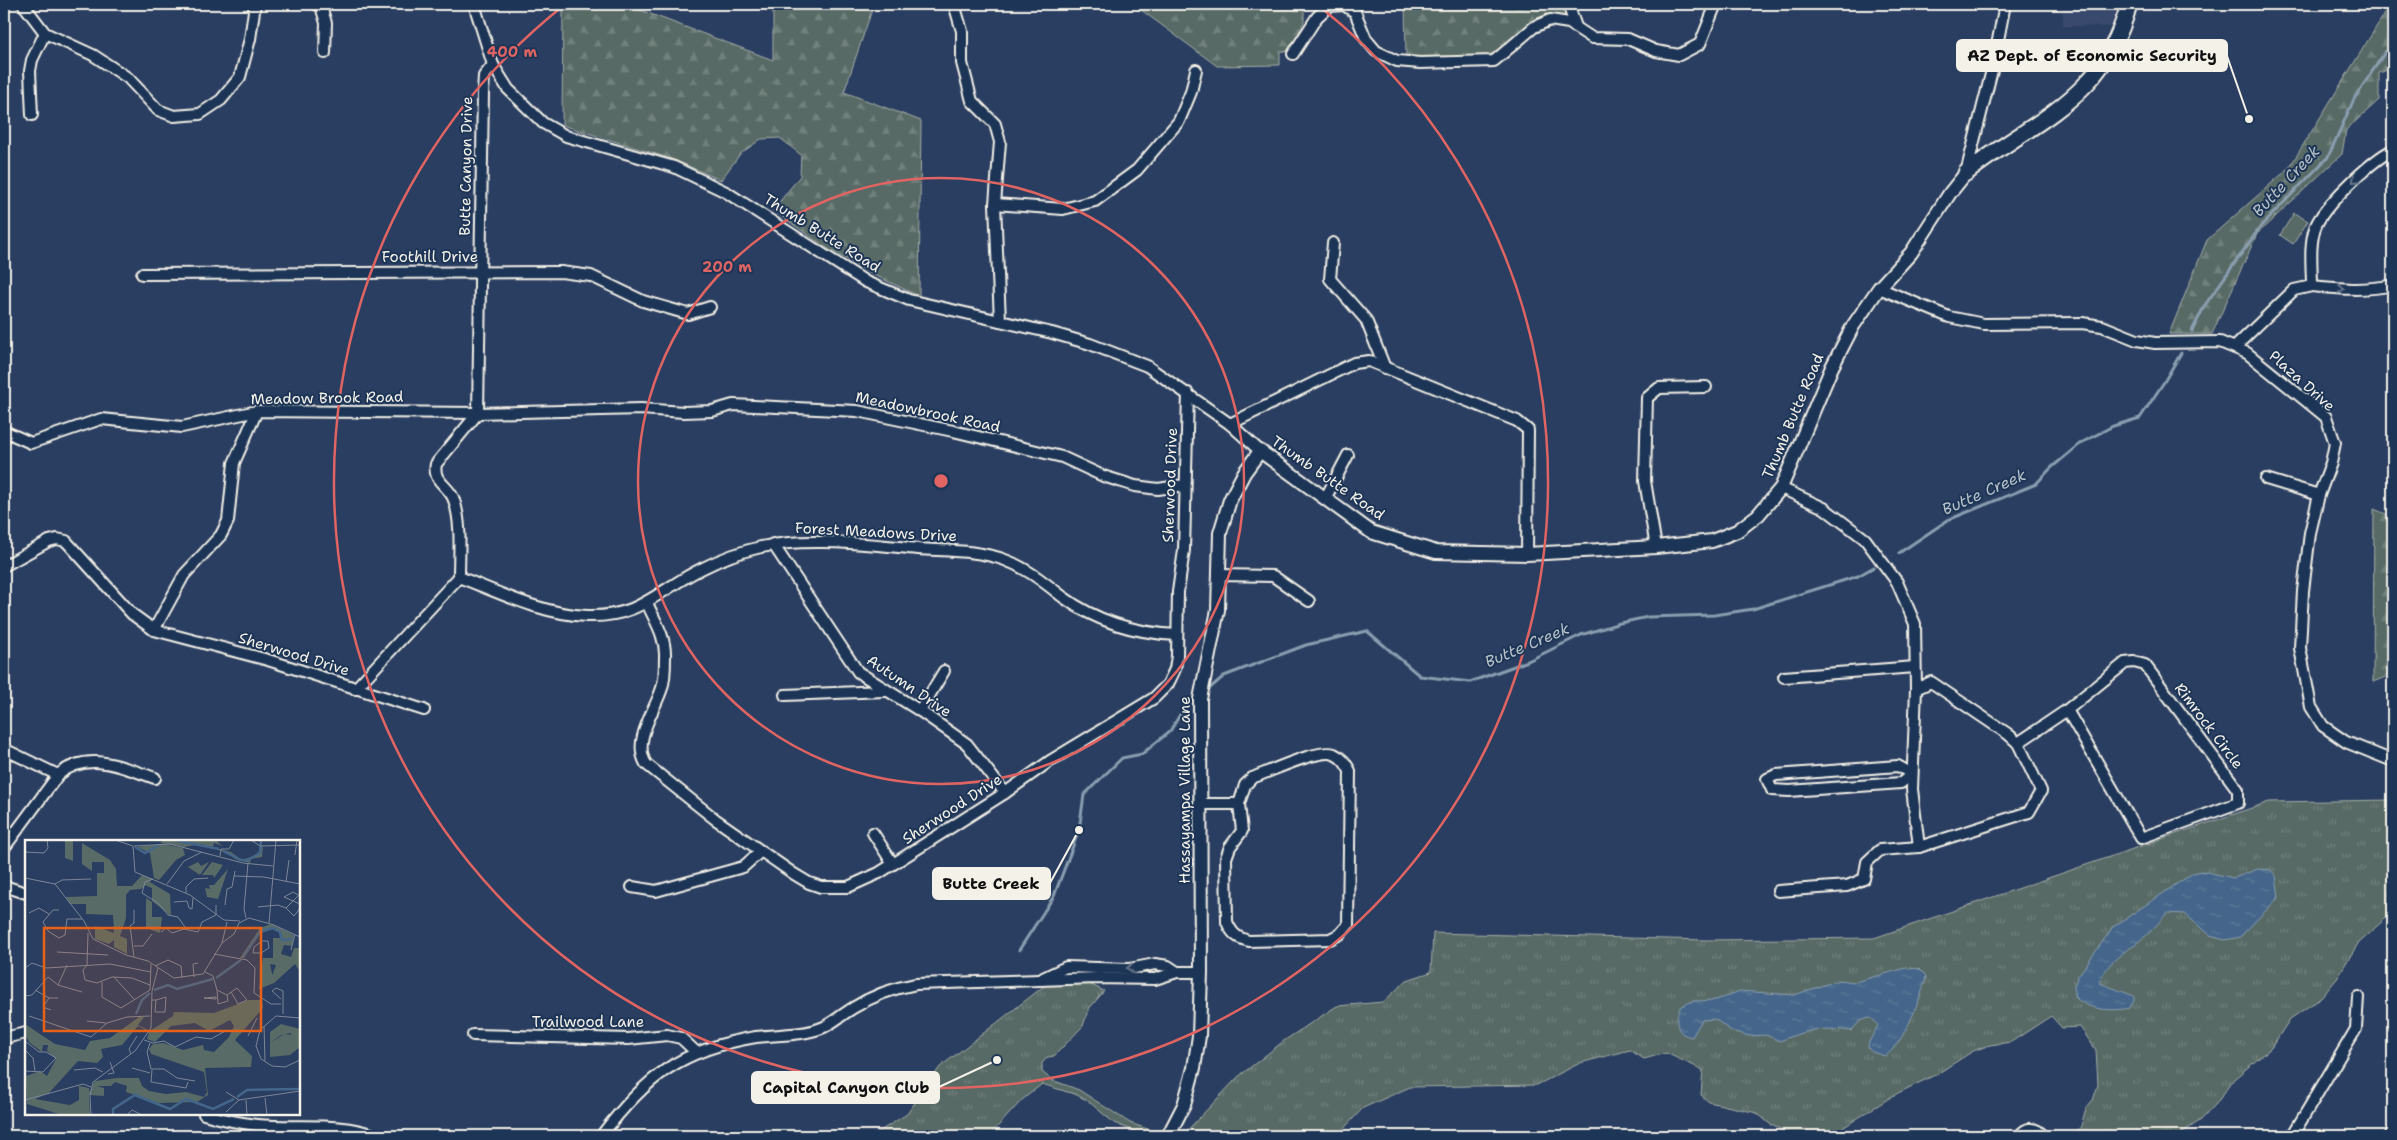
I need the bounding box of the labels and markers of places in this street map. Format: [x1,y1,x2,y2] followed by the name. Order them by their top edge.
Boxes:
[1957,40,2227,71] callout: AZ Dept. of Economic Security
[932,472,950,490] centre of rings
[933,868,1050,899] callout: Butte Creek
[752,1072,939,1103] callout: Capital Canyon Club

